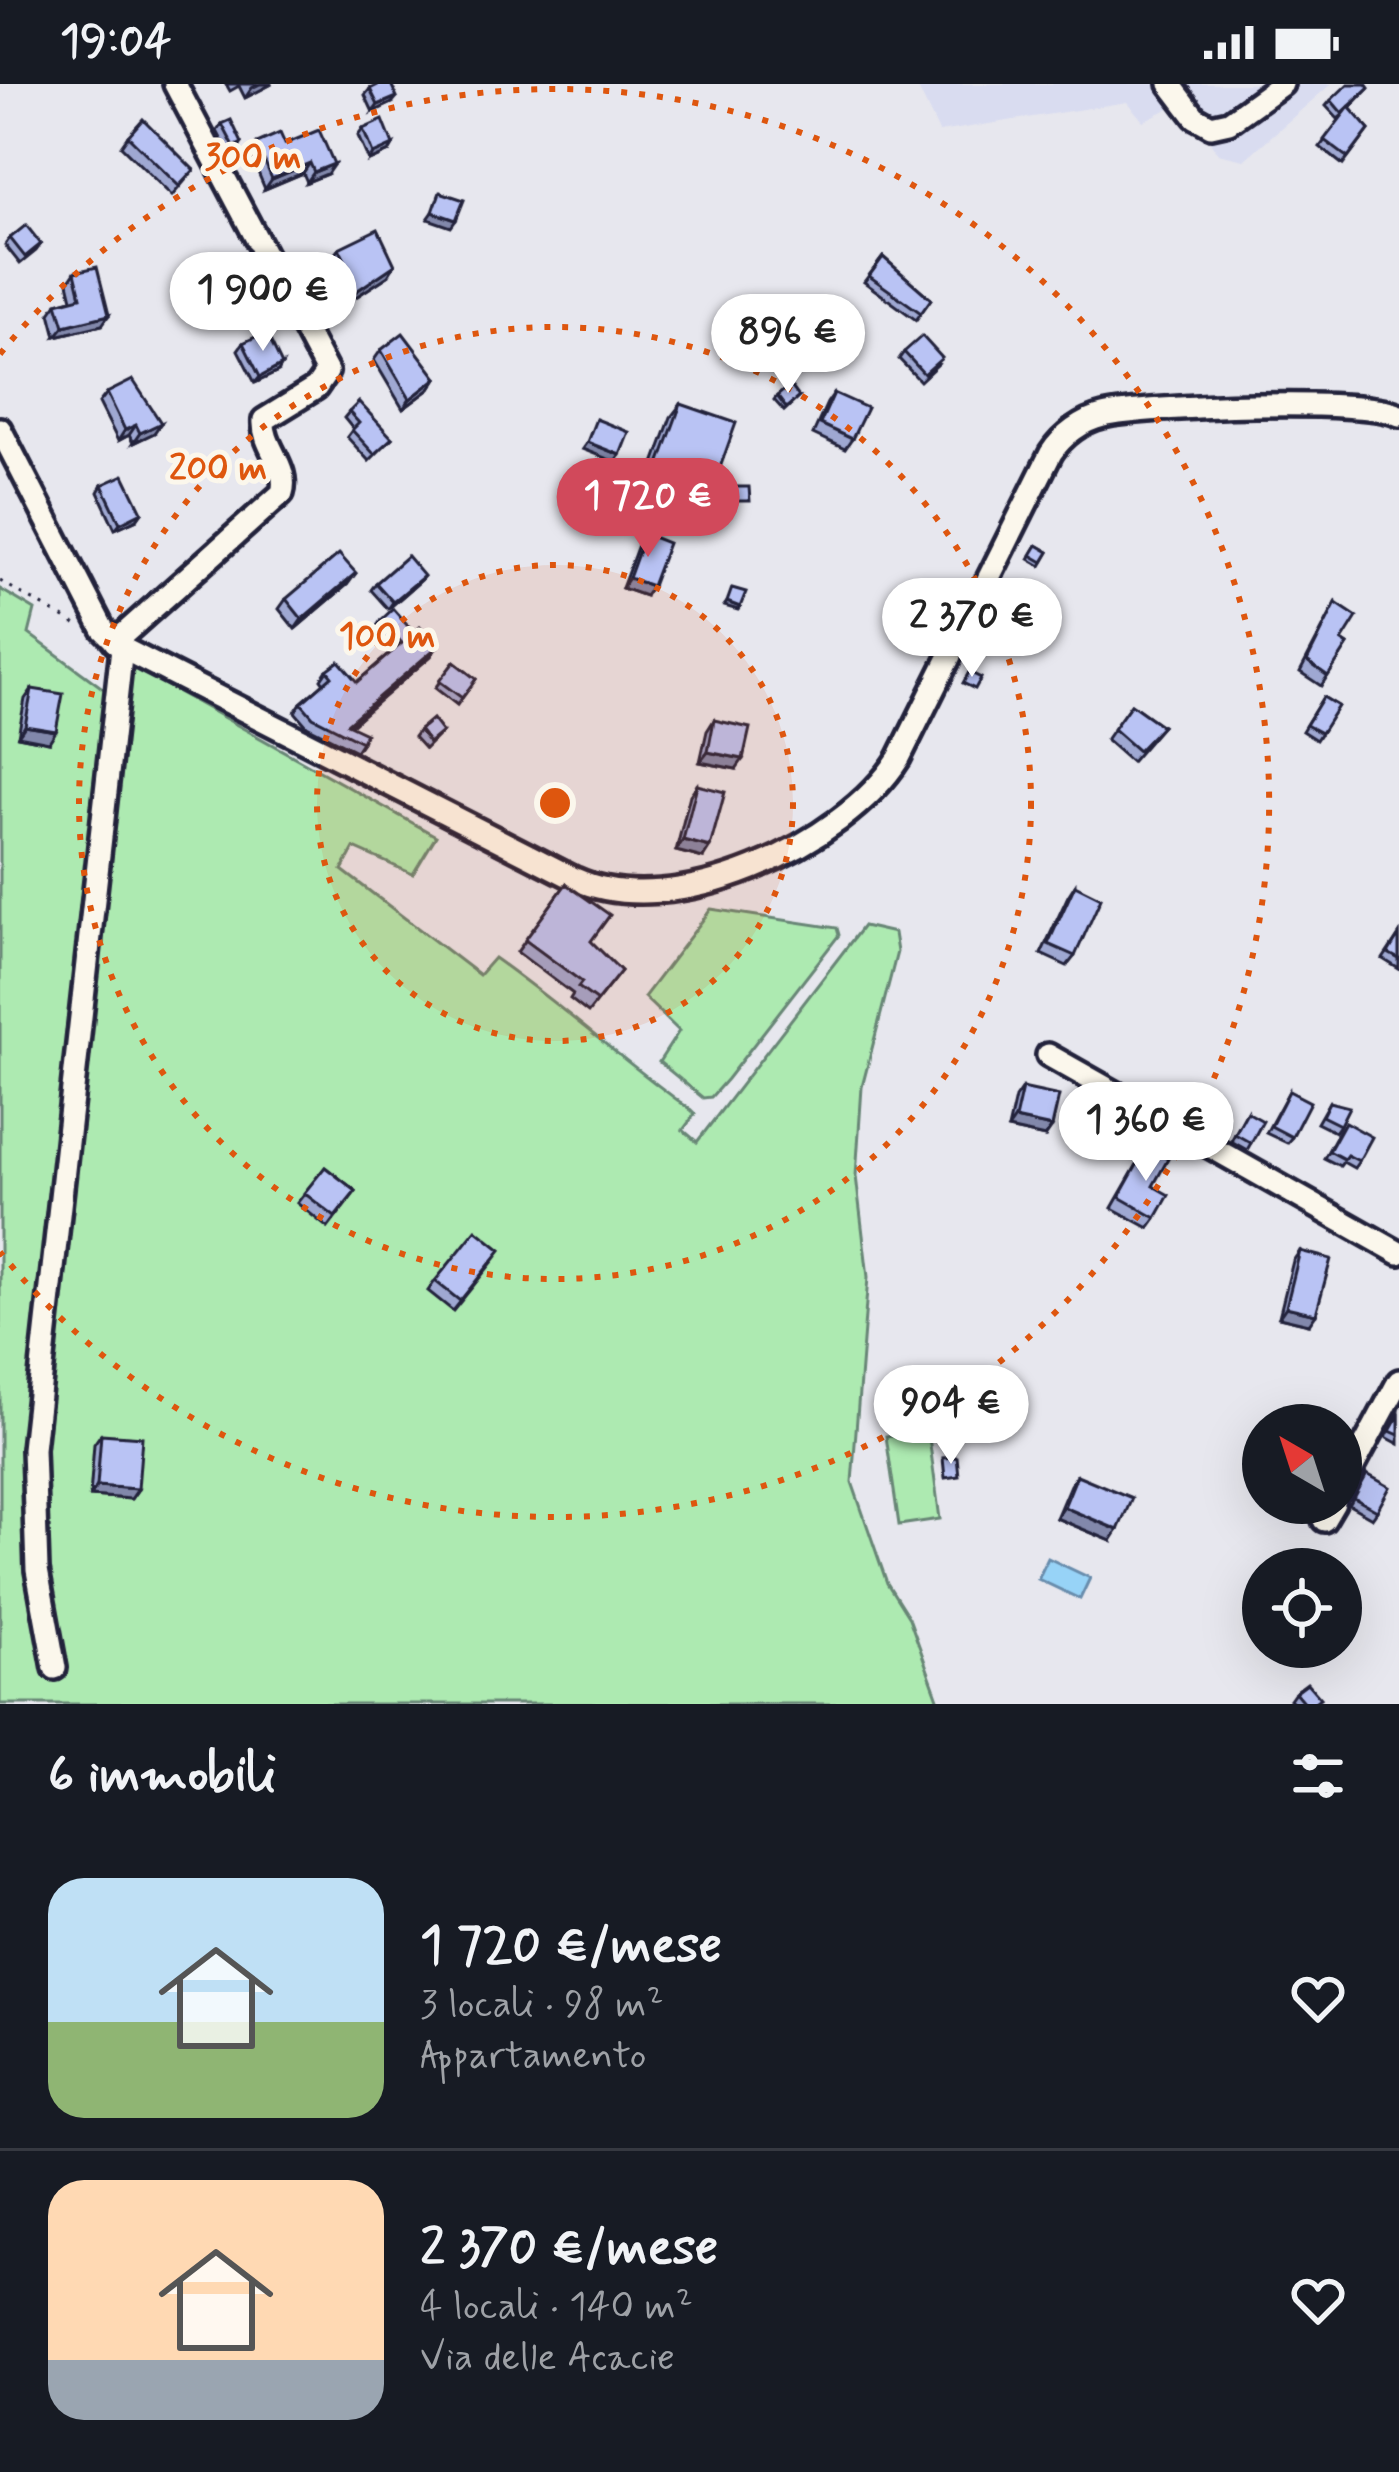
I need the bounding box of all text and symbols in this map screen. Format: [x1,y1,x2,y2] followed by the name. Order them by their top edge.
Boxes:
[60,13,171,72] text: 19:04
[205,135,301,182] text: 300 m
[152,252,374,354] pin: 1 900 €
[197,265,329,316] text: 1 900 €
[704,294,872,396] pin: 896 €
[738,307,838,358] text: 896 €
[169,446,267,493] text: 200 m
[537,458,759,560] pin: 1 720 €
[584,471,712,522] text: 1 720 €
[861,578,1083,680] pin: 2 370 €
[909,591,1035,642] text: 2 370 €
[339,614,435,661] text: 100 m
[534,782,576,824] centre of rings
[1035,1082,1257,1184] pin: 1 360 €
[1086,1095,1206,1146] text: 1 360 €
[867,1365,1035,1467] pin: 904 €
[901,1378,1001,1429] text: 904 €
[1242,1404,1362,1524] north arrow
[1242,1404,1362,1668] map controls
[1242,1548,1362,1668] button: locate
[48,1743,276,1809] text: 6 immobili
[1285,1743,1351,1809] icon: filters
[420,1914,722,1980] text: 1 720 €/mese
[144,1926,288,2070] icon: home
[1285,1965,1351,2031] icon: heart
[420,1980,664,2031] text: 3 locali · 98 m²
[420,2031,646,2082] text: Appartamento
[420,2216,718,2282] text: 2 370 €/mese
[144,2228,288,2372] icon: home
[1285,2267,1351,2333] icon: heart
[420,2282,693,2333] text: 4 locali · 140 m²
[420,2333,675,2384] text: Via delle Acacie

